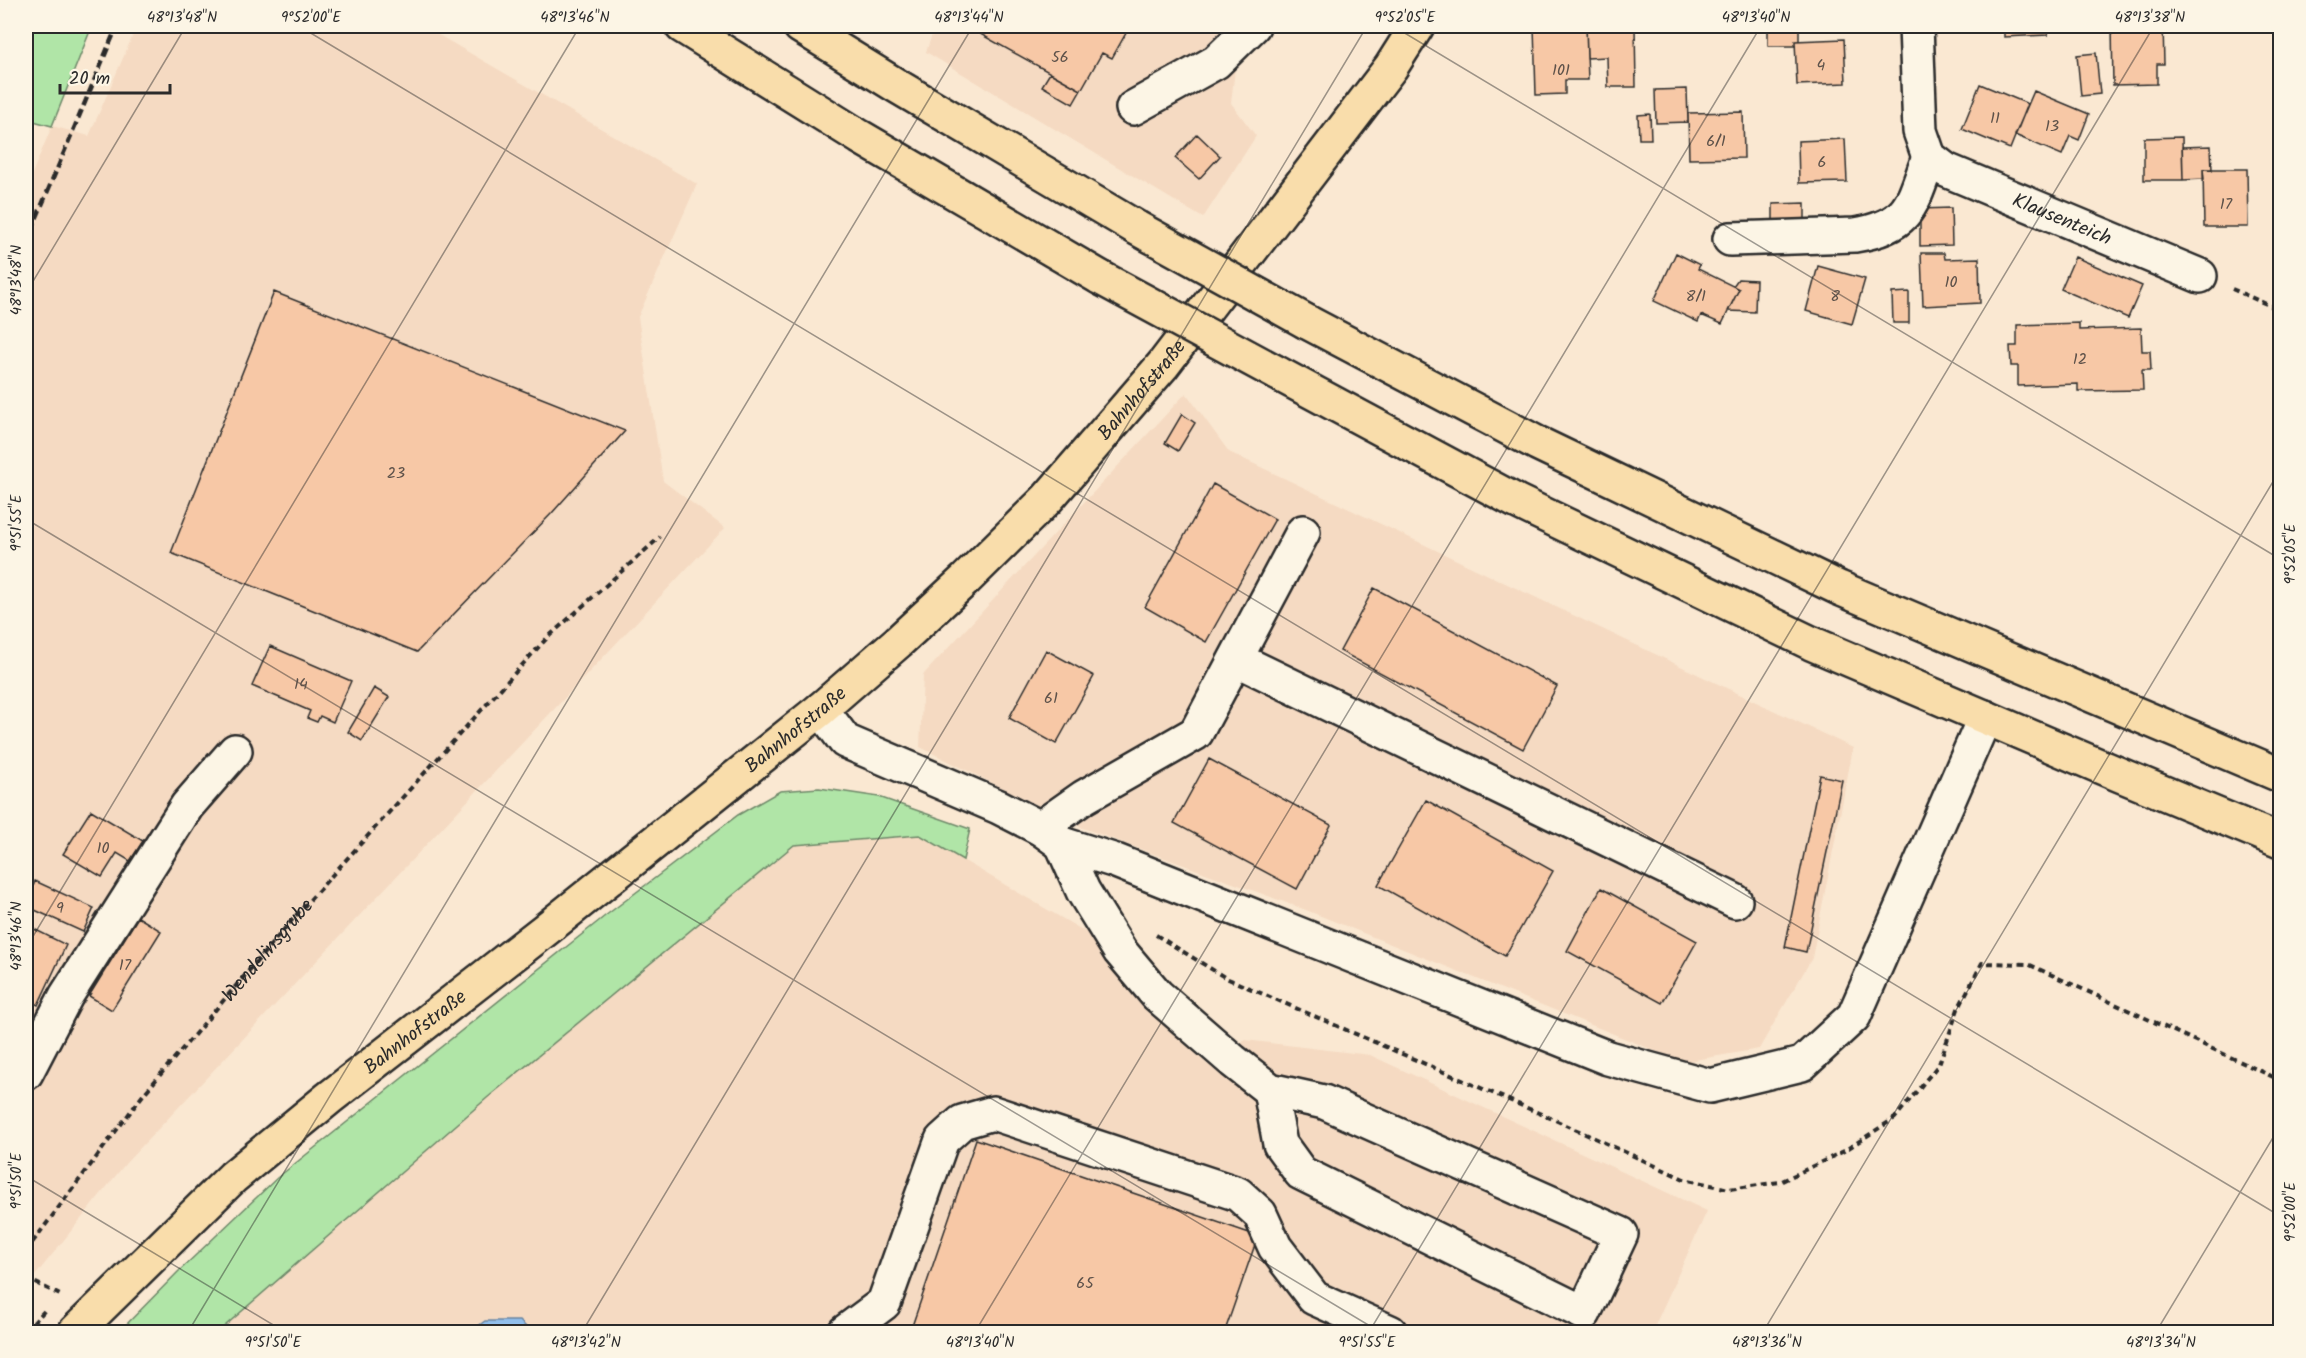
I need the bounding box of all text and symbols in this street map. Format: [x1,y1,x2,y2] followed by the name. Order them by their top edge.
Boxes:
[147,6,217,30] text: 48°13'48"N
[281,6,342,30] text: 9°52'00"E
[540,6,610,30] text: 48°13'46"N
[934,6,1004,30] text: 48°13'44"N
[1375,6,1437,30] text: 9°52'05"E
[1722,6,1790,30] text: 48°13'40"N
[2115,6,2185,30] text: 48°13'38"N
[1051,45,1069,70] house number: 56
[1817,53,1826,78] house number: 4
[60,57,170,95] scale bar
[1552,58,1570,83] house number: 101
[69,65,110,94] text: 20 m
[1990,106,2000,131] house number: 11
[2045,114,2059,139] house number: 13
[1706,129,1726,154] house number: 6/1
[1818,150,1826,175] house number: 6
[2007,185,2116,255] street label: Klausenteich
[2220,192,2233,217] house number: 17
[5,245,29,315] text: 48°13'48"N
[1944,270,1958,295] house number: 10
[1686,284,1706,309] house number: 8/1
[1830,284,1840,309] house number: 8
[1090,333,1195,448] street label: Bahnhofstraße
[2073,347,2087,372] house number: 12
[387,461,405,486] house number: 23
[5,493,29,552] text: 9°51'55"E
[2279,522,2303,584] text: 9°52'05"E
[294,672,308,697] house number: 14
[738,679,855,782] street label: Bahnhofstraße
[1044,686,1058,711] house number: 61
[96,836,110,861] house number: 10
[215,892,322,1010] street label: Wendelinsgrube
[56,896,64,921] house number: 9
[5,901,29,971] text: 48°13'46"N
[119,953,132,978] house number: 17
[357,982,474,1084] street label: Bahnhofstraße
[5,1151,29,1209] text: 9°51'50"E
[2279,1181,2303,1242] text: 9°52'00"E
[1076,1271,1095,1296] house number: 65
[245,1331,303,1355] text: 9°51'50"E
[551,1331,621,1355] text: 48°13'42"N
[946,1331,1014,1355] text: 48°13'40"N
[1338,1331,1397,1355] text: 9°51'55"E
[1732,1331,1802,1355] text: 48°13'36"N
[2126,1331,2196,1355] text: 48°13'34"N

